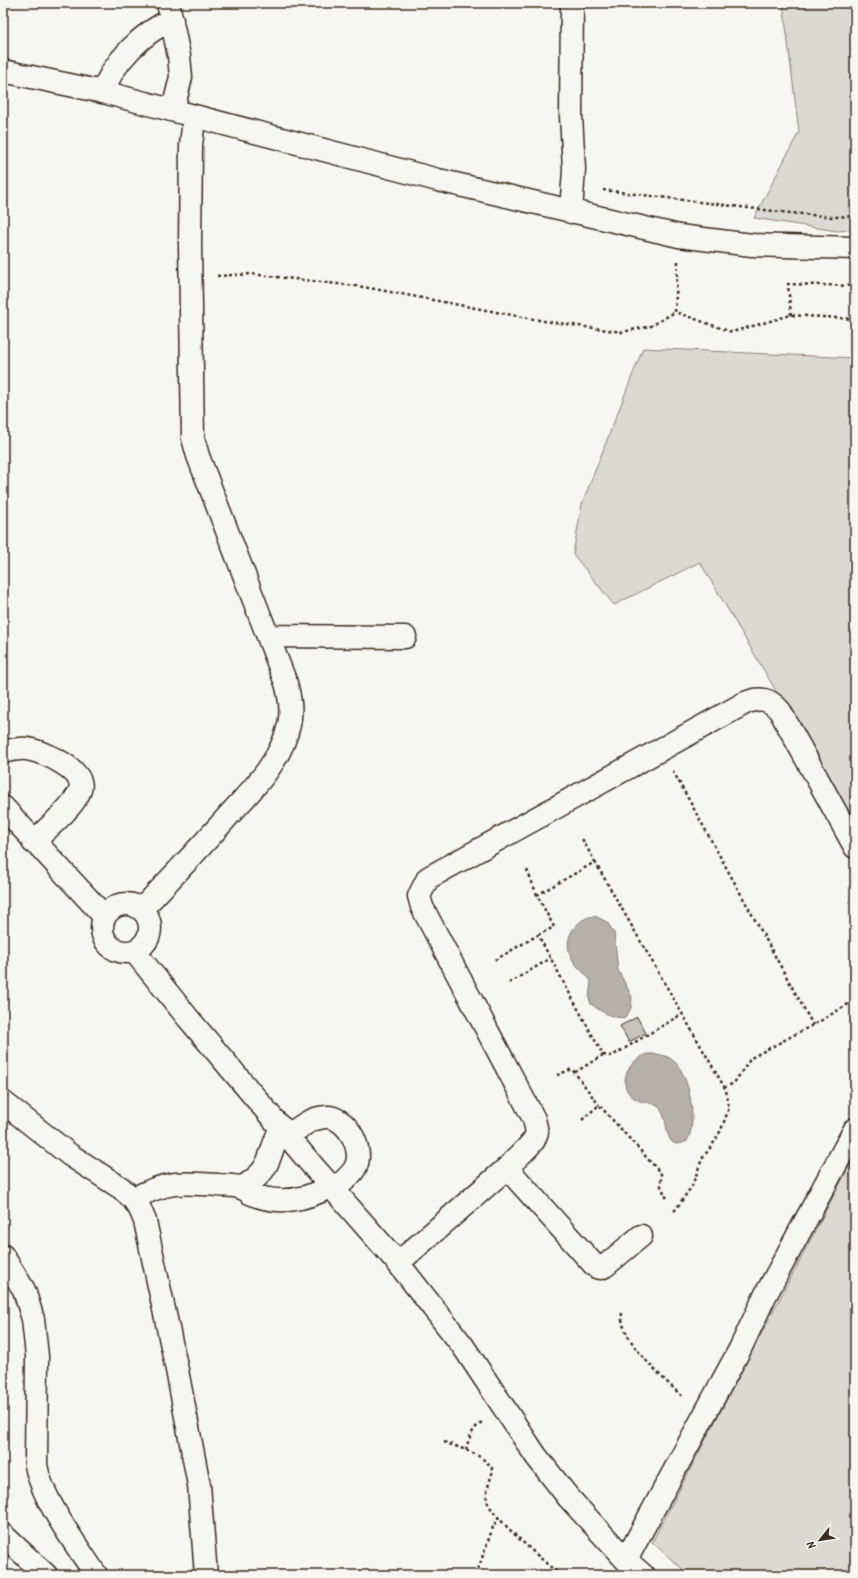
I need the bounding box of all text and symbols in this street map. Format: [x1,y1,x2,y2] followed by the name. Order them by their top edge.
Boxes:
[800,1520,840,1560] north arrow
[803,1537,822,1552] text: N

